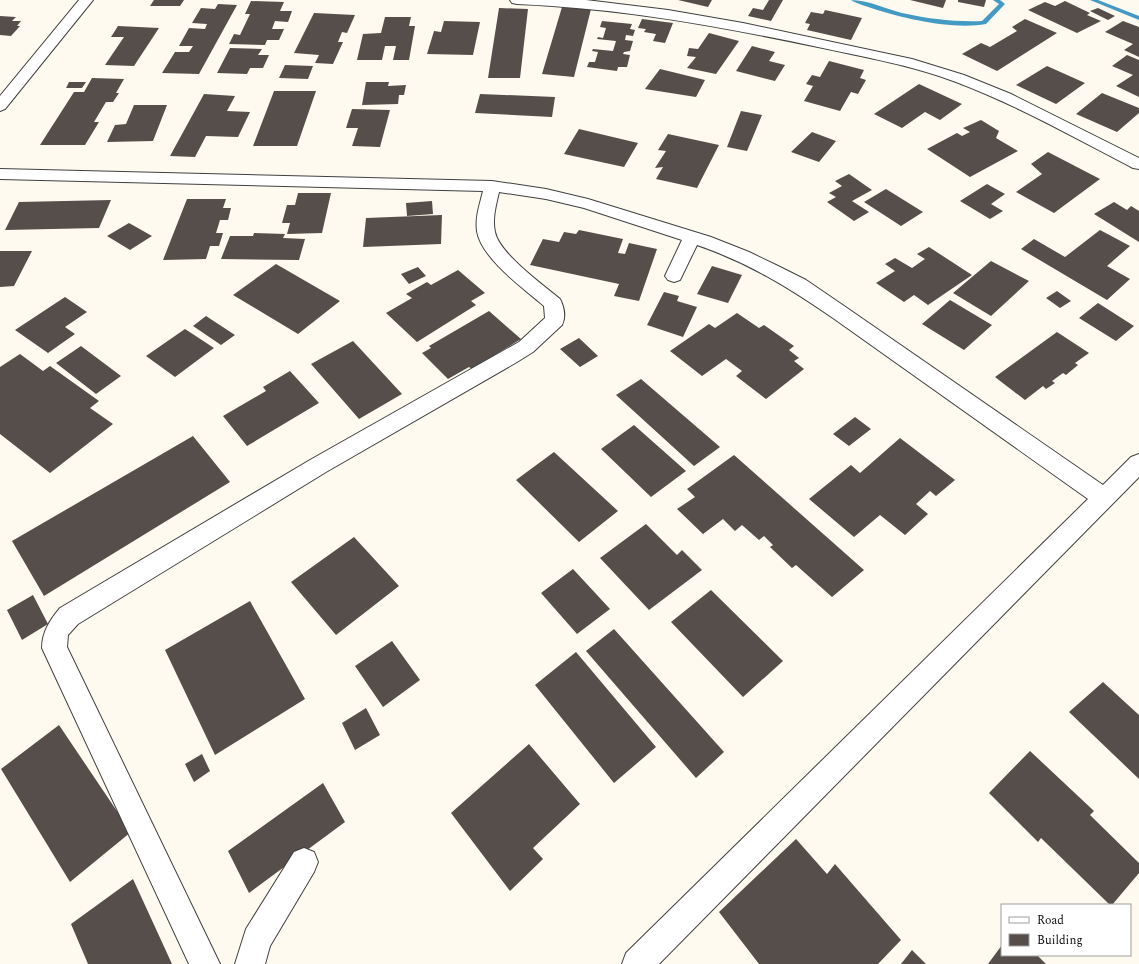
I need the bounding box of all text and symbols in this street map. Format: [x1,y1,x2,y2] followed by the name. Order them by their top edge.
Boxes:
[1001,904,1131,956] legend
[1037,911,1064,930] text: Road
[1037,931,1083,950] text: Building

